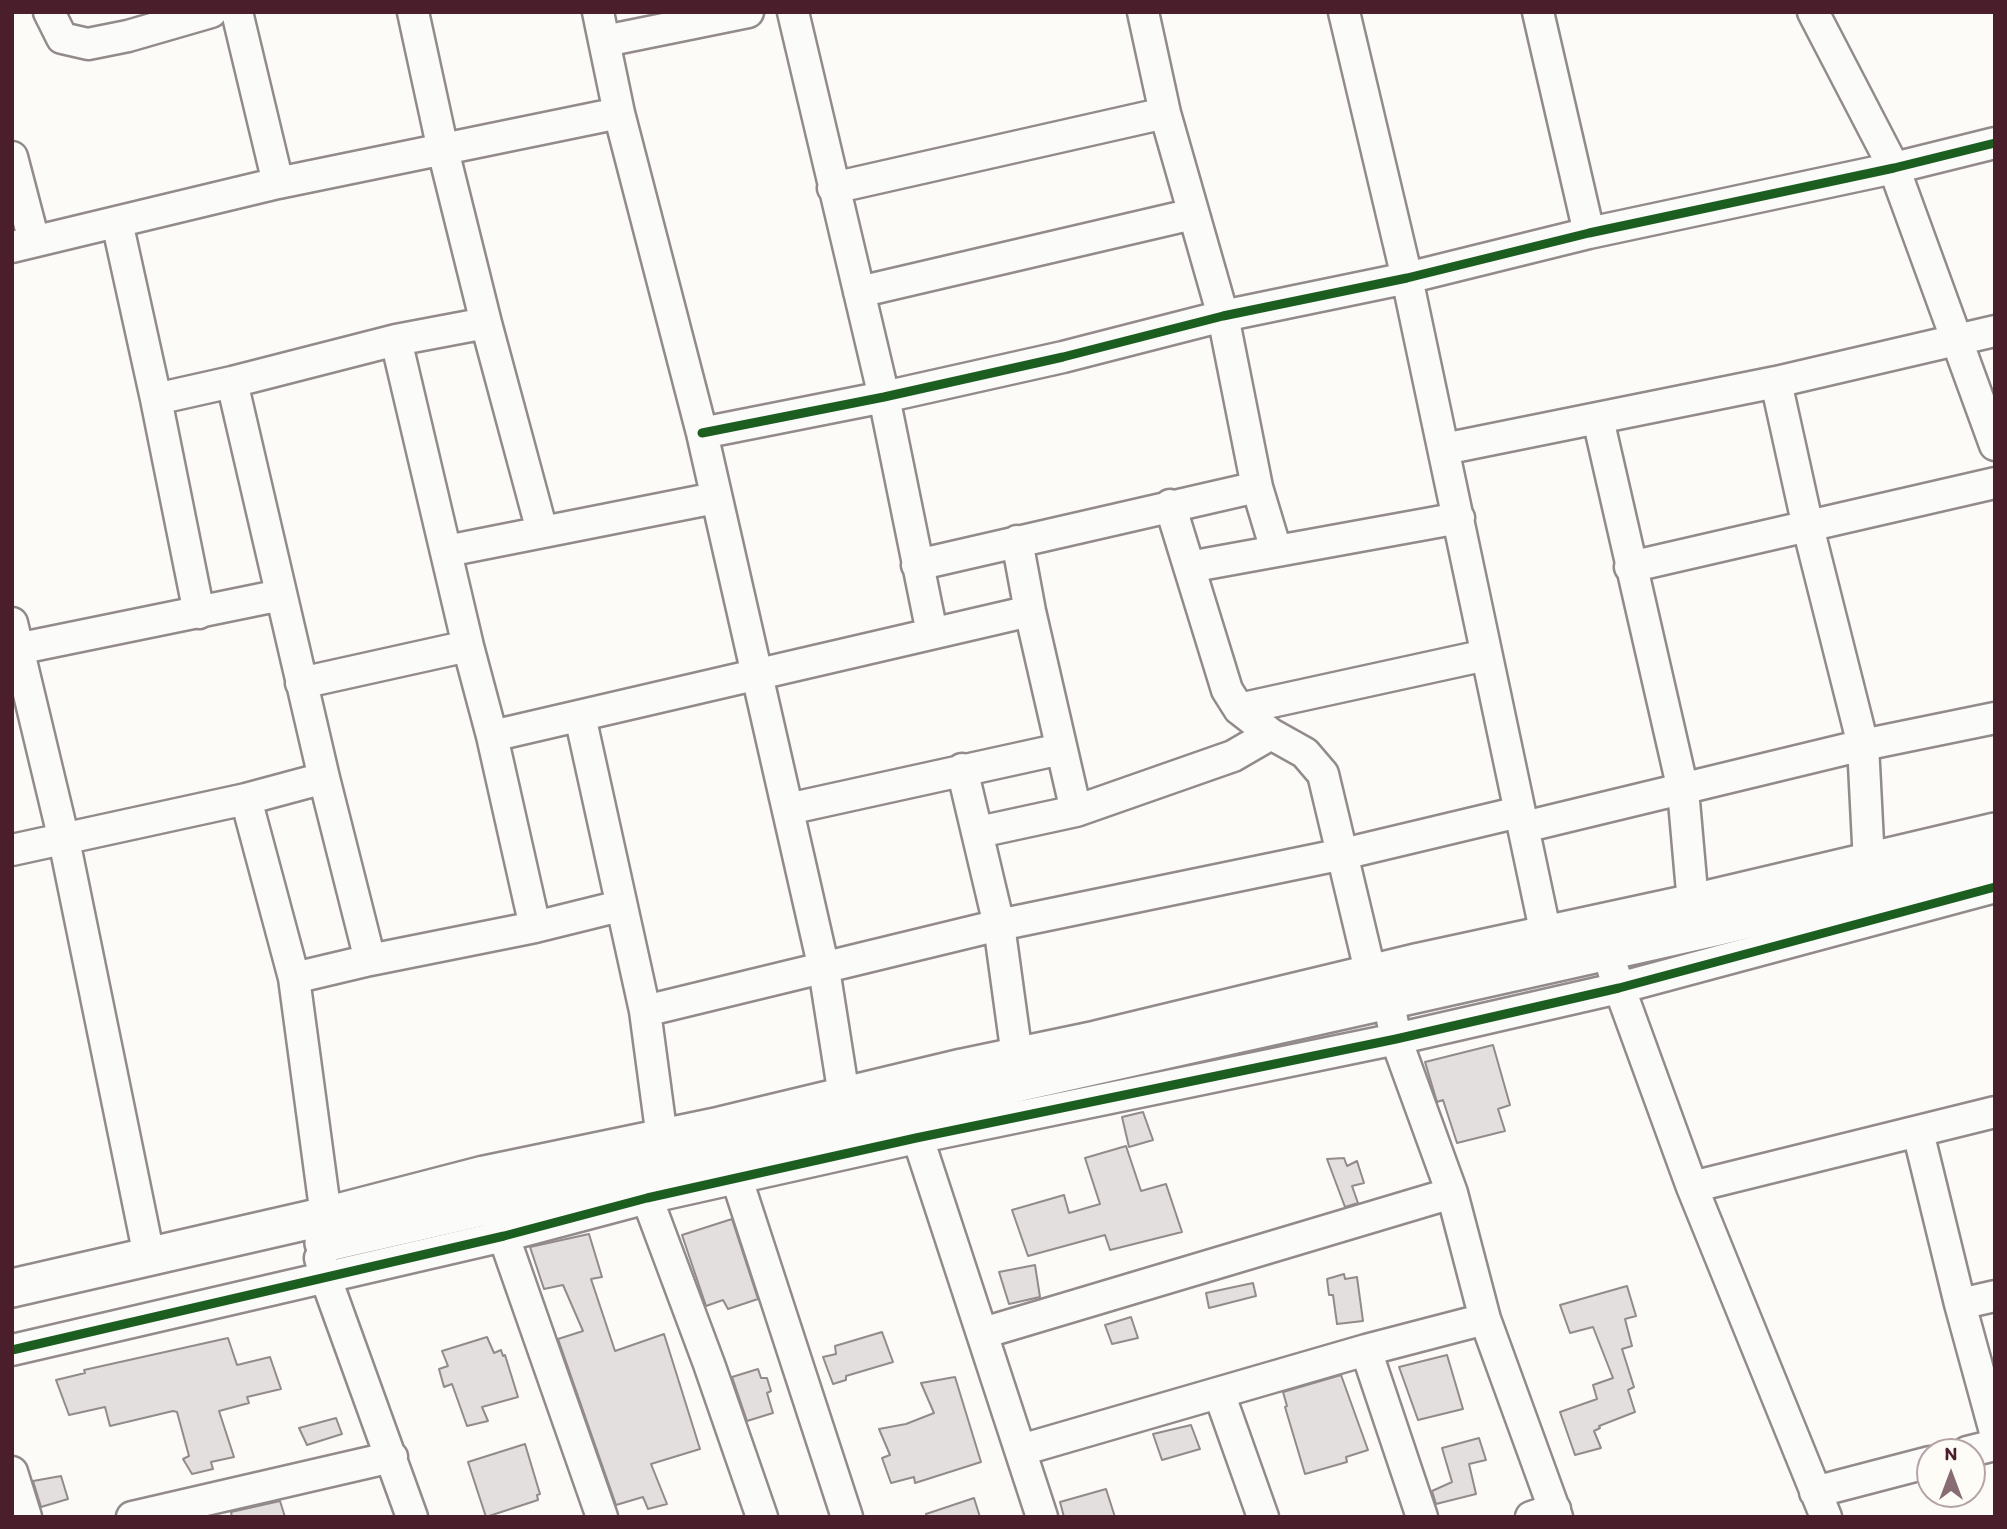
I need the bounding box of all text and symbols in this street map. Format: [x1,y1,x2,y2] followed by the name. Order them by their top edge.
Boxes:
[1916,1438,1986,1508] north arrow
[1945,1442,1957,1465] text: N

